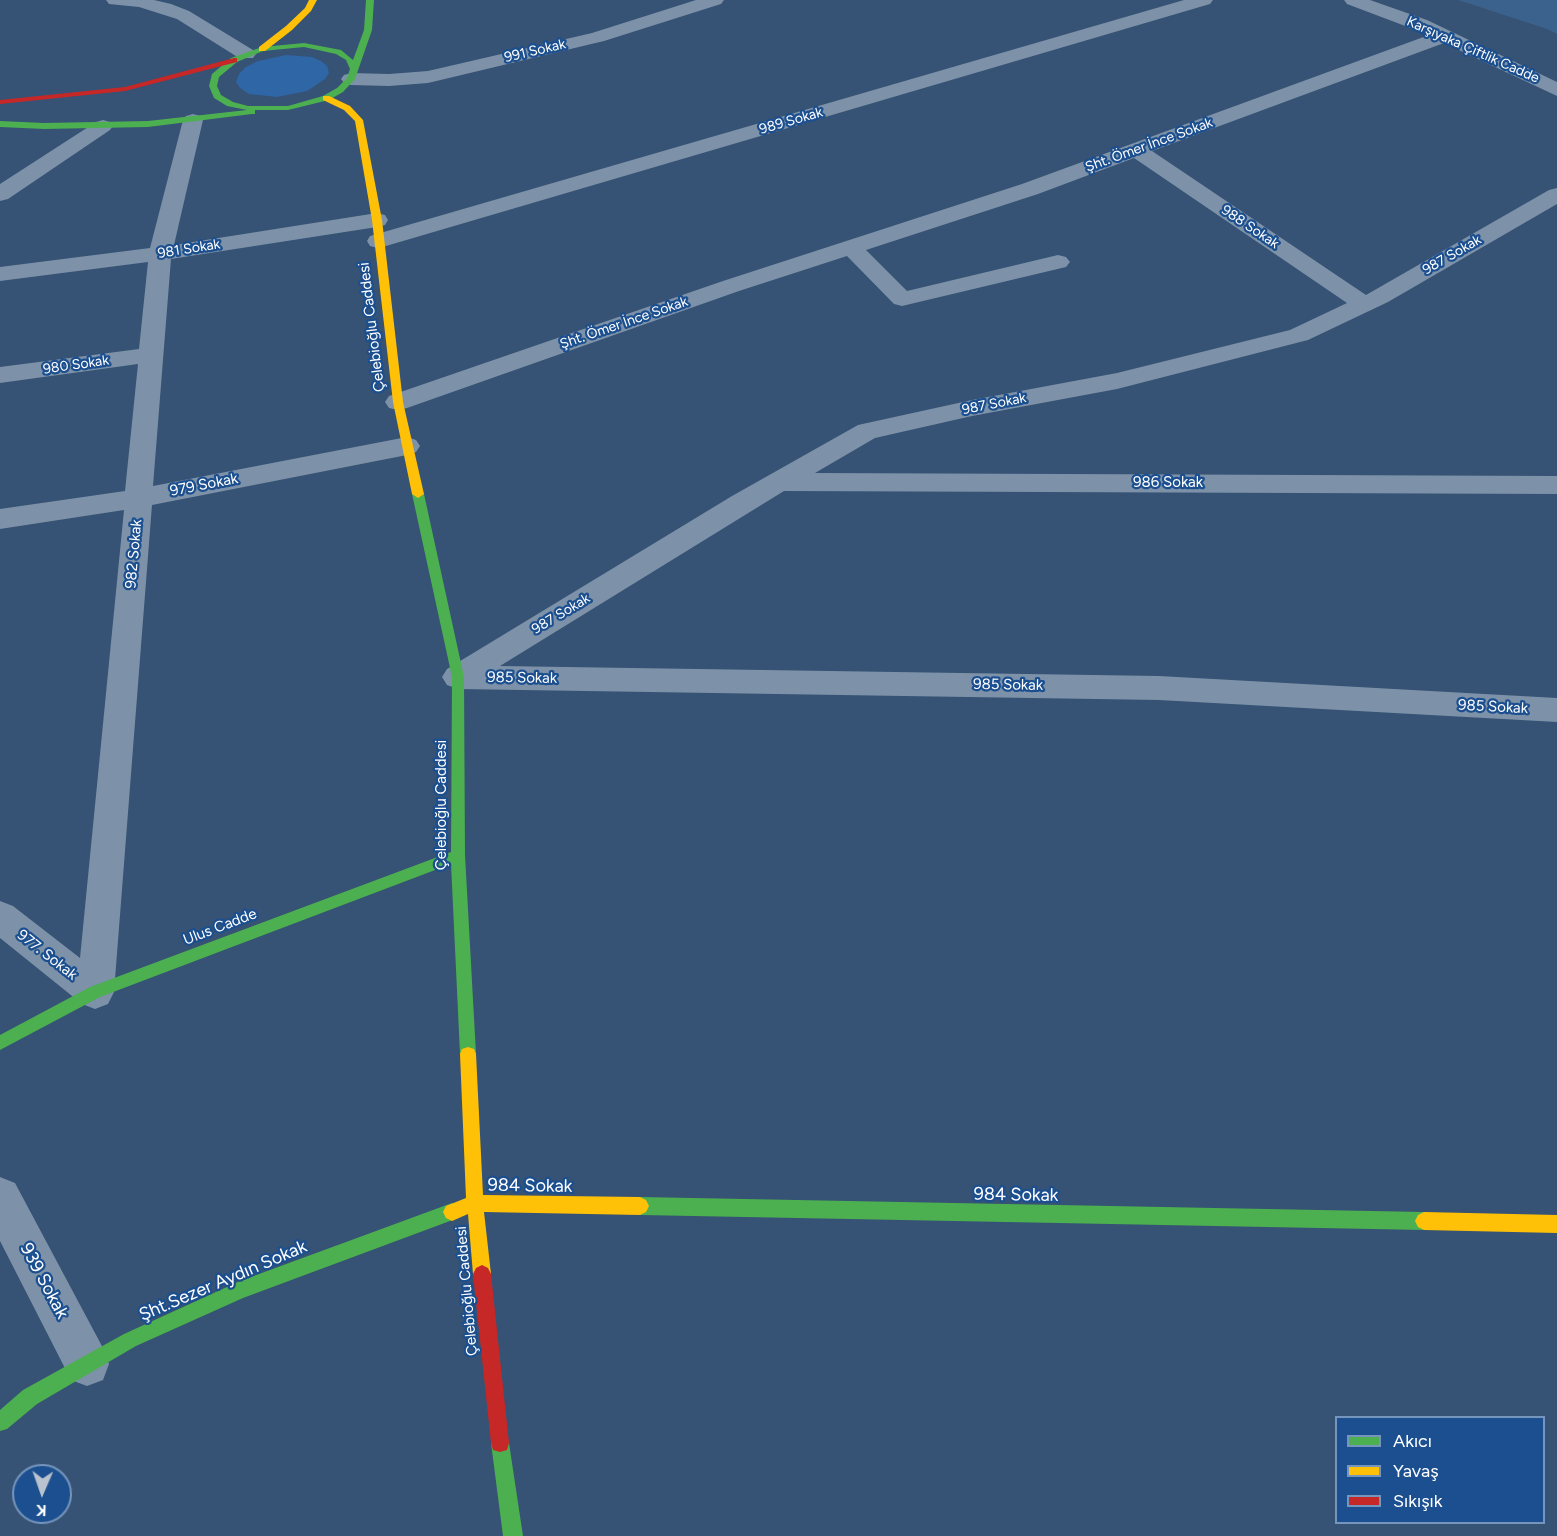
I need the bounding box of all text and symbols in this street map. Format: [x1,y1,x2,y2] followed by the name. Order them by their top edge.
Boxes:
[1404,13,1542,87] street label: Karşıyaka Çiftlik Cadde
[503,36,567,66] street label: 991 Sokak
[757,104,825,138] street label: 989 Sokak
[1083,114,1215,176] street label: Şht. Ömer İnce Sokak
[1218,202,1282,252] street label: 988 Sokak
[1420,232,1484,278] street label: 987 Sokak
[157,236,221,262] street label: 981 Sokak
[355,261,389,393] street label: Çelebioğlu Caddesi
[558,293,690,353] street label: Şht. Ömer İnce Sokak
[42,352,110,378] street label: 980 Sokak
[961,390,1027,418] street label: 987 Sokak
[169,470,239,500] street label: 979 Sokak
[1133,474,1203,492] street label: 986 Sokak
[122,518,146,590] street label: 982 Sokak
[529,590,593,638] street label: 987 Sokak
[487,668,557,688] street label: 985 Sokak
[973,675,1043,695] street label: 985 Sokak
[1458,696,1528,718] street label: 985 Sokak
[433,740,451,870] street label: Çelebioğlu Caddesi
[181,905,259,949] street label: Ulus Cadde
[13,926,81,984] street label: 977. Sokak
[487,1174,573,1198] street label: 984 Sokak
[973,1183,1059,1207] street label: 984 Sokak
[452,1225,482,1357] street label: Çelebioğlu Caddesi
[136,1236,310,1326] street label: Şht.Sezer Aydın Sokak
[15,1239,73,1323] street label: 939 Sokak
[1335,1416,1545,1524] legend
[1393,1430,1432,1452] text: Akıcı
[1393,1460,1439,1482] text: Yavaş
[12,1464,72,1524] north arrow
[1393,1490,1443,1512] text: Sıkışık
[36,1501,47,1520] text: K

